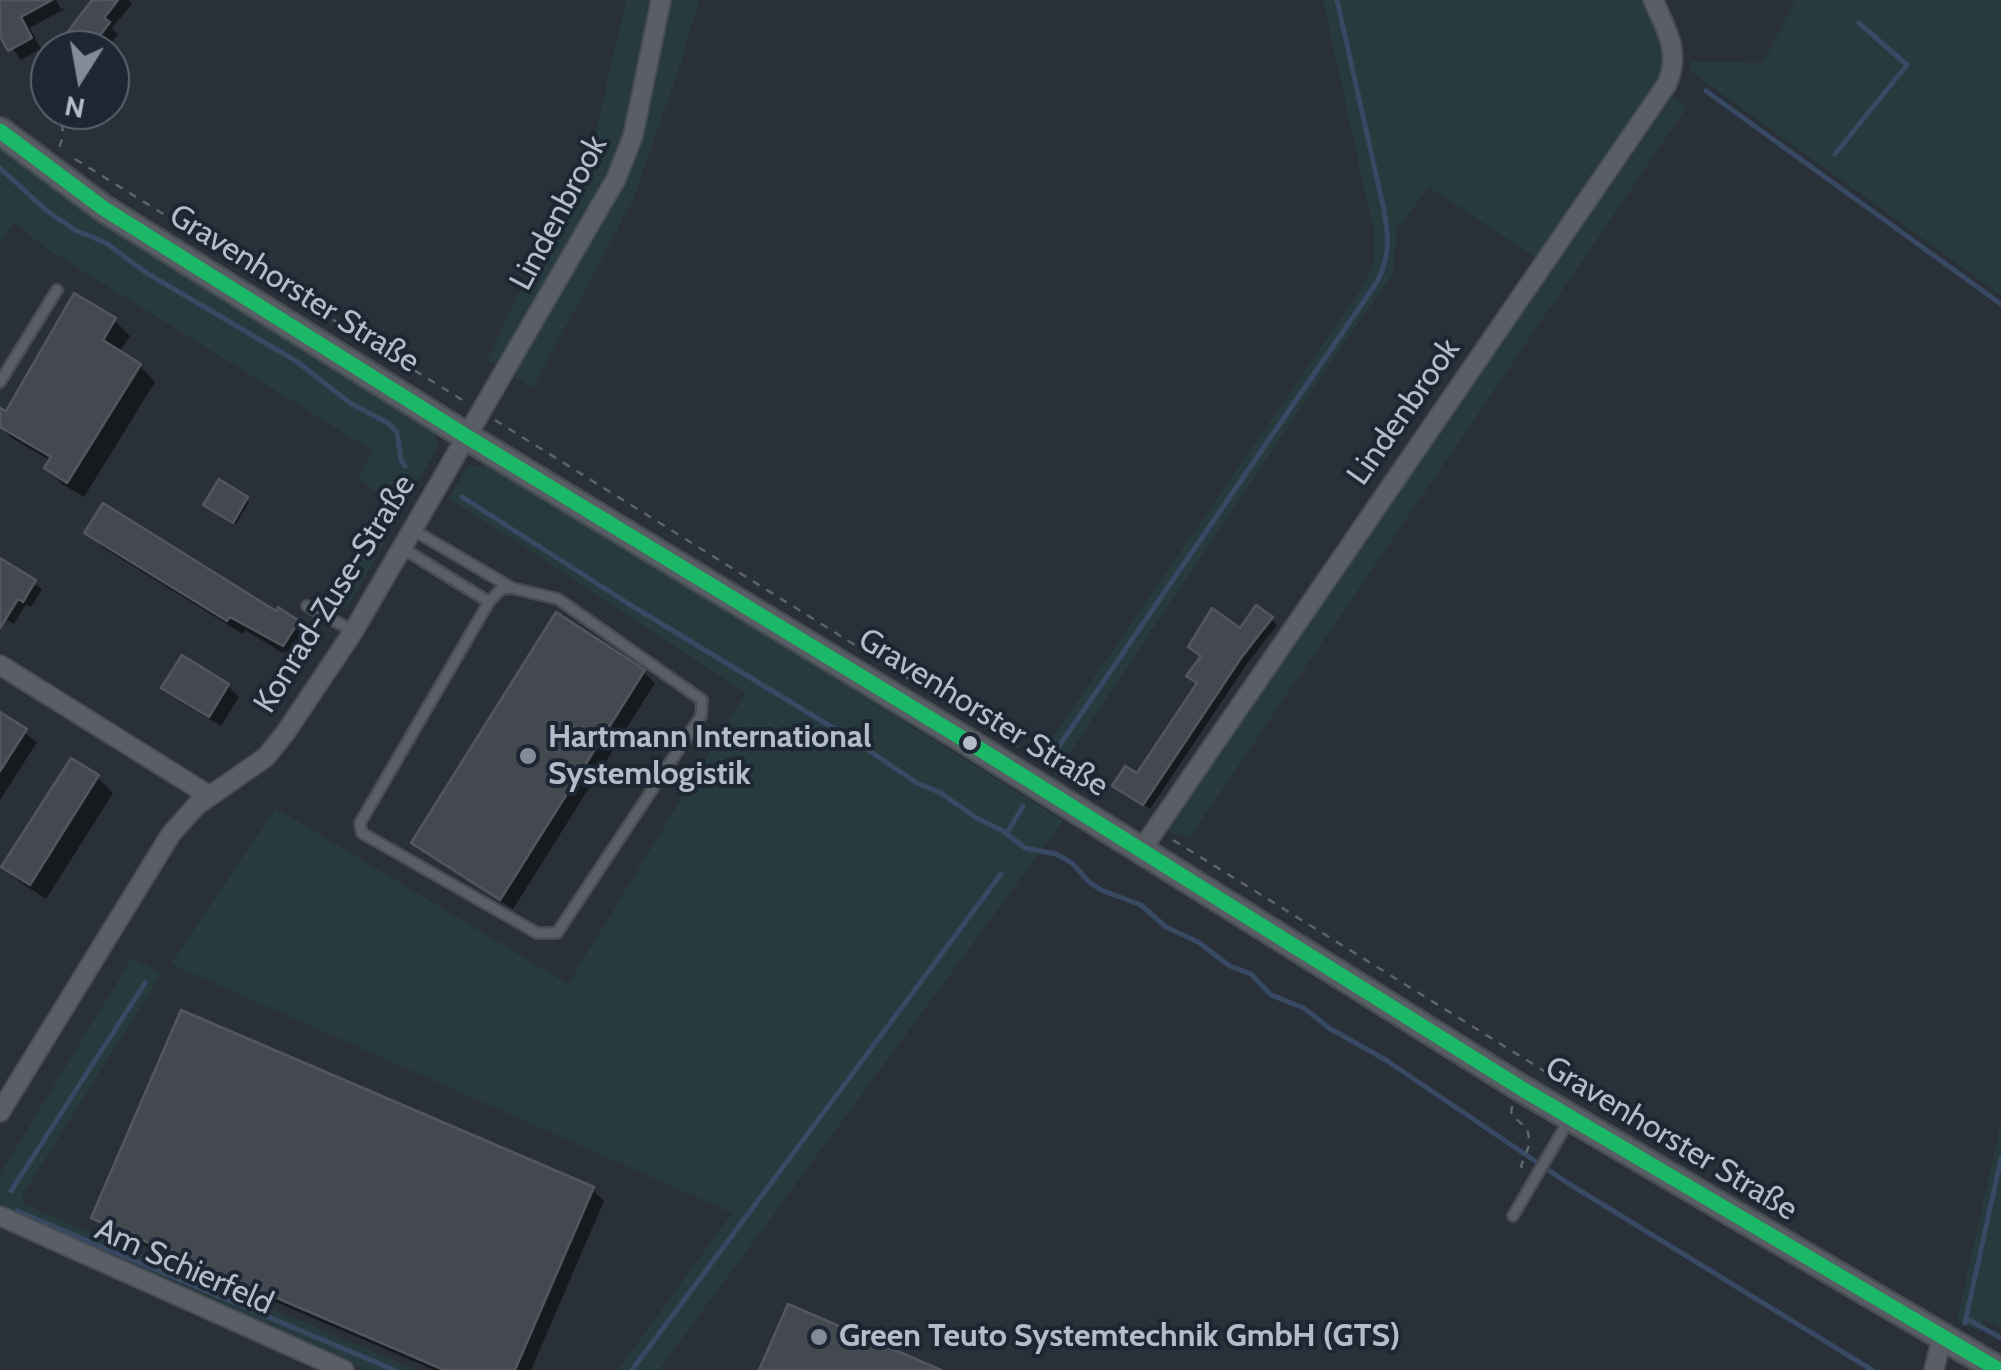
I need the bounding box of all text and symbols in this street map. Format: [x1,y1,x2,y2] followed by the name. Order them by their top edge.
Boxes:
[30,30,130,130] north arrow
[62,89,88,126] text: N
[502,129,616,297] street label: Lindenbrook
[162,197,426,381] street label: Gravenhorster Straße
[1340,331,1468,493] street label: Lindenbrook
[246,468,424,720] street label: Konrad-Zuse-Straße
[851,621,1115,805] street label: Gravenhorster Straße
[548,719,871,794] place label: Hartmann International Systemlogistik
[960,733,980,753] unlabelled marker
[517,745,539,767] marker: Hartmann International Systemlogistik
[1538,1049,1804,1229] street label: Gravenhorster Straße
[89,1211,279,1323] street label: Am Schierfeld
[839,1318,1400,1356] place label: Green Teuto Systemtechnik GmbH (GTS)
[808,1326,830,1348] marker: Green Teuto Systemtechnik GmbH (GTS)

